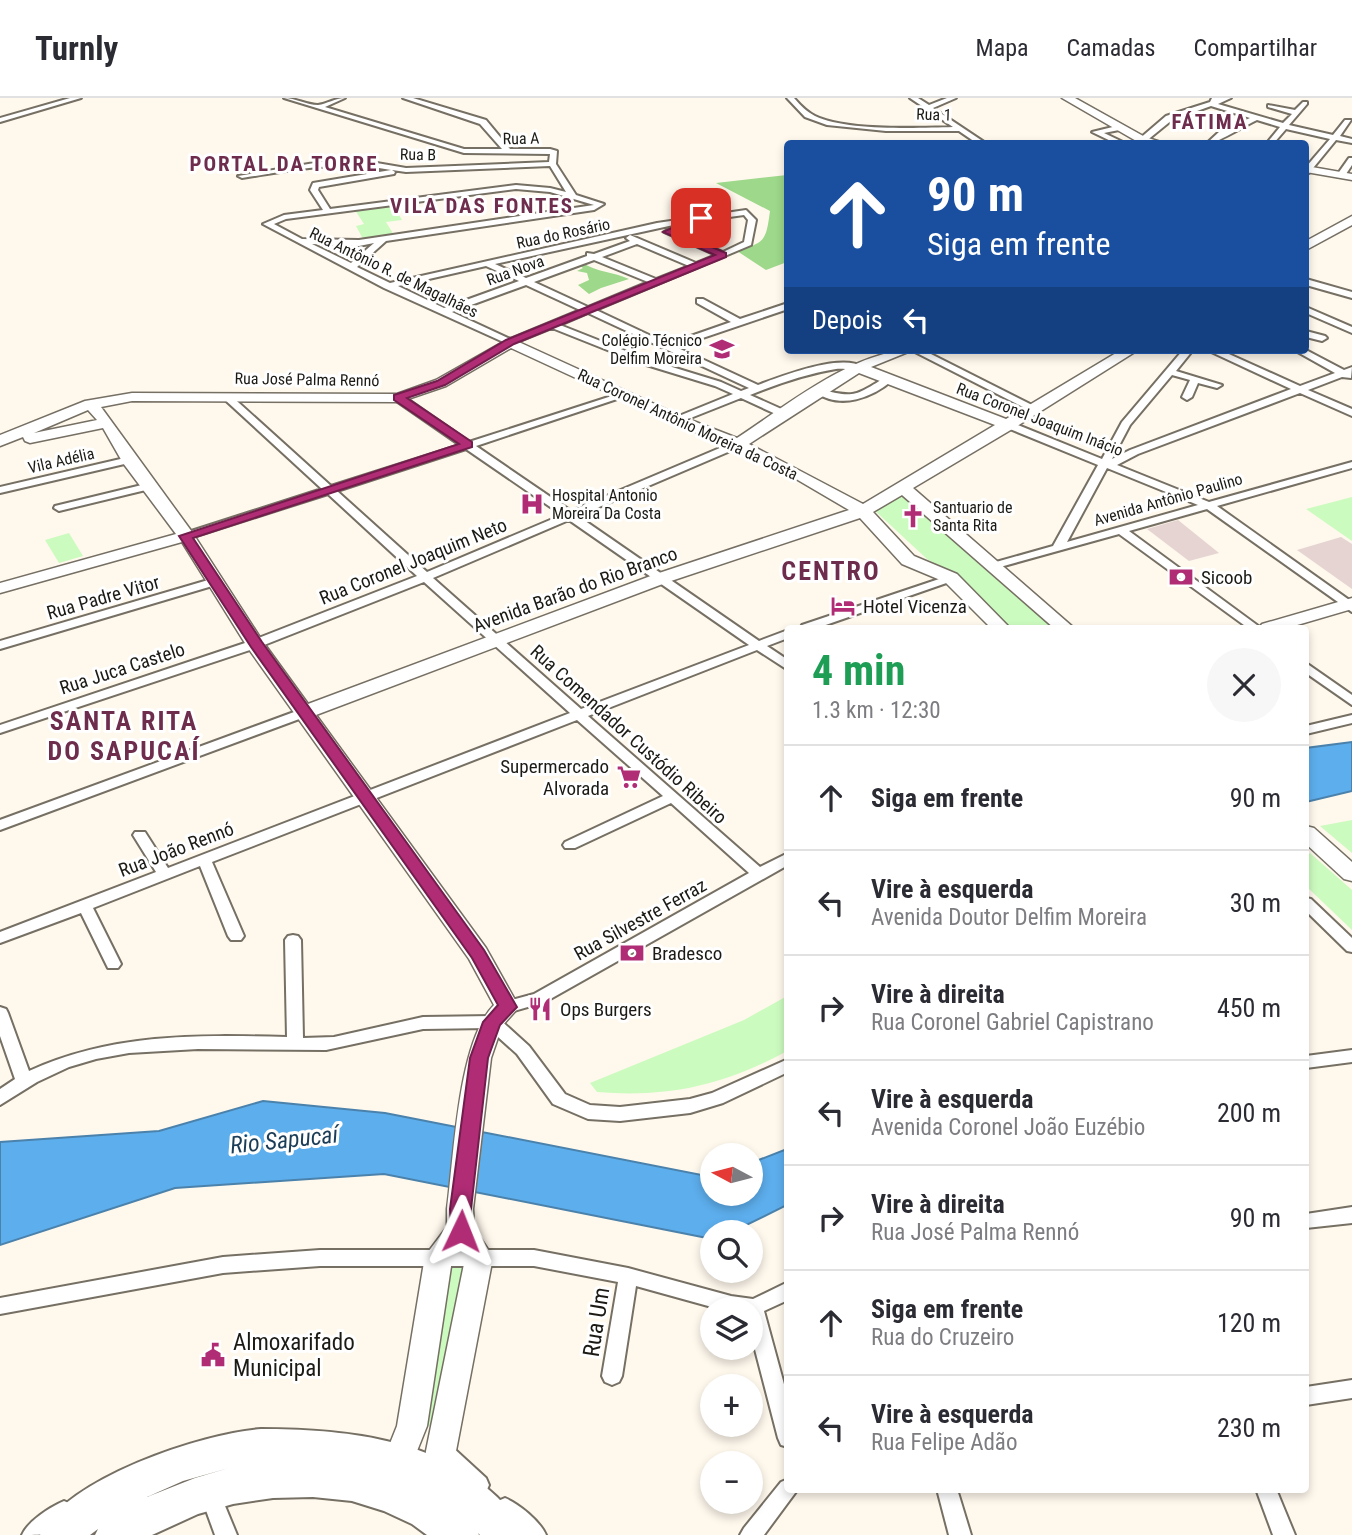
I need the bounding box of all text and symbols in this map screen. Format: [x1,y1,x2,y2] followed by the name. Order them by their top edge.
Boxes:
[35,29,118,68] text: Turnly
[976,34,1029,62] text: Mapa
[1067,34,1156,62] text: Camadas
[1194,34,1317,62] text: Compartilhar
[916,104,952,125] street label: Rua 1
[1171,110,1249,134] district label: FÁTIMA
[502,129,540,148] street label: Rua A
[400,145,436,164] street label: Rua B
[189,152,379,176] district label: PORTAL DA TORRE
[927,166,1024,223] text: 90 m
[812,168,903,259] icon: ahead
[671,188,731,248] pin
[390,194,574,218] district label: VILA DAS FONTES
[682,199,720,237] icon: arrive
[515,214,612,253] street label: Rua do Rosário
[307,223,481,322] street label: Rua Antônio R. de Magalhães
[927,225,1110,263] text: Siga em frente
[484,251,547,290] street label: Rua Nova
[897,301,935,339] icon: left
[812,305,883,335] text: Depois
[601,331,702,368] place label: Colégio Técnico Delfim Moreira
[708,335,736,363] school or university icon: Colégio Técnico Delfim Moreira
[575,365,801,484] street label: Rua Coronel Antônio Moreira da Costa
[234,369,380,390] street label: Rua José Palma Rennó
[954,379,1126,460] street label: Rua Coronel Joaquim Inácio
[26,444,96,477] street label: Vila Adélia
[1092,469,1245,530] street label: Avenida Antônio Paulino
[552,486,661,523] place label: Hospital Antonio Moreira Da Costa
[518,490,546,518] hospital icon: Hospital Antonio Moreira Da Costa
[933,498,1013,535] place label: Santuario de Santa Rita
[899,502,927,530] church icon: Santuario de Santa Rita
[316,513,510,610] street label: Rua Coronel Joaquim Neto
[470,542,681,637] street label: Avenida Barão do Rio Branco
[781,556,881,586] district label: CENTRO
[1167,563,1195,591] bank icon: Sicoob
[1201,566,1252,589] place label: Sicoob
[44,570,162,625] street label: Rua Padre Vitor
[829,592,857,620] hotel icon: Hotel Vicenza
[863,595,967,618] place label: Hotel Vicenza
[57,637,188,700] street label: Rua Juca Castelo
[526,640,732,829] street label: Rua Comendador Custódio Ribeiro
[812,646,905,695] text: 4 min
[1207,648,1281,722] button: close
[812,697,941,724] text: 1.3 km · 12:30
[48,706,200,766] district label: SANTA RITA DO SAPUCAÍ
[500,755,609,800] place label: Supermercado Alvorada
[615,763,643,791] supermarket icon: Supermercado Alvorada
[812,779,850,817] icon: ahead
[871,783,1023,813] text: Siga em frente
[1230,783,1281,813] text: 90 m
[115,817,237,882] street label: Rua João Rennó
[570,874,710,965] street label: Rua Silvestre Ferraz
[871,874,1034,904] text: Vire à esquerda
[812,884,850,922] icon: left
[1230,888,1281,918] text: 30 m
[871,904,1147,931] text: Avenida Doutor Delfim Moreira
[618,939,646,967] bank icon: Bradesco
[652,942,722,965] place label: Bradesco
[871,979,1005,1009] text: Vire à direita
[812,989,850,1027] icon: right
[1217,993,1281,1023] text: 450 m
[526,995,554,1023] restaurant icon: Ops Burgers
[560,998,652,1021] place label: Ops Burgers
[871,1009,1154,1036] text: Rua Coronel Gabriel Capistrano
[871,1084,1034,1114] text: Vire à esquerda
[812,1094,850,1132] icon: left
[1217,1098,1281,1128] text: 200 m
[871,1114,1145,1141] text: Avenida Coronel João Euzébio
[229,1120,343,1160] water label: Rio Sapucaí
[700,1143,763,1206] north arrow
[700,1143,763,1514] map controls
[871,1189,1005,1219] text: Vire à direita
[424,1194,498,1268] position arrow
[812,1199,850,1237] icon: right
[1230,1203,1281,1233] text: 90 m
[871,1219,1079,1246] text: Rua José Palma Rennó
[700,1220,763,1283] button: search
[578,1285,615,1359] street label: Rua Um
[871,1294,1023,1324] text: Siga em frente
[700,1297,763,1360] button: layers
[812,1304,850,1342] icon: ahead
[1217,1308,1281,1338] text: 120 m
[871,1324,1014,1351] text: Rua do Cruzeiro
[233,1329,355,1382] place label: Almoxarifado Municipal
[199,1341,227,1369] public building icon: Almoxarifado Municipal
[700,1374,763,1437] button: +
[871,1399,1034,1429] text: Vire à esquerda
[812,1409,850,1447] icon: left
[1217,1413,1281,1443] text: 230 m
[871,1429,1017,1456] text: Rua Felipe Adão
[700,1451,763,1514] button: −

